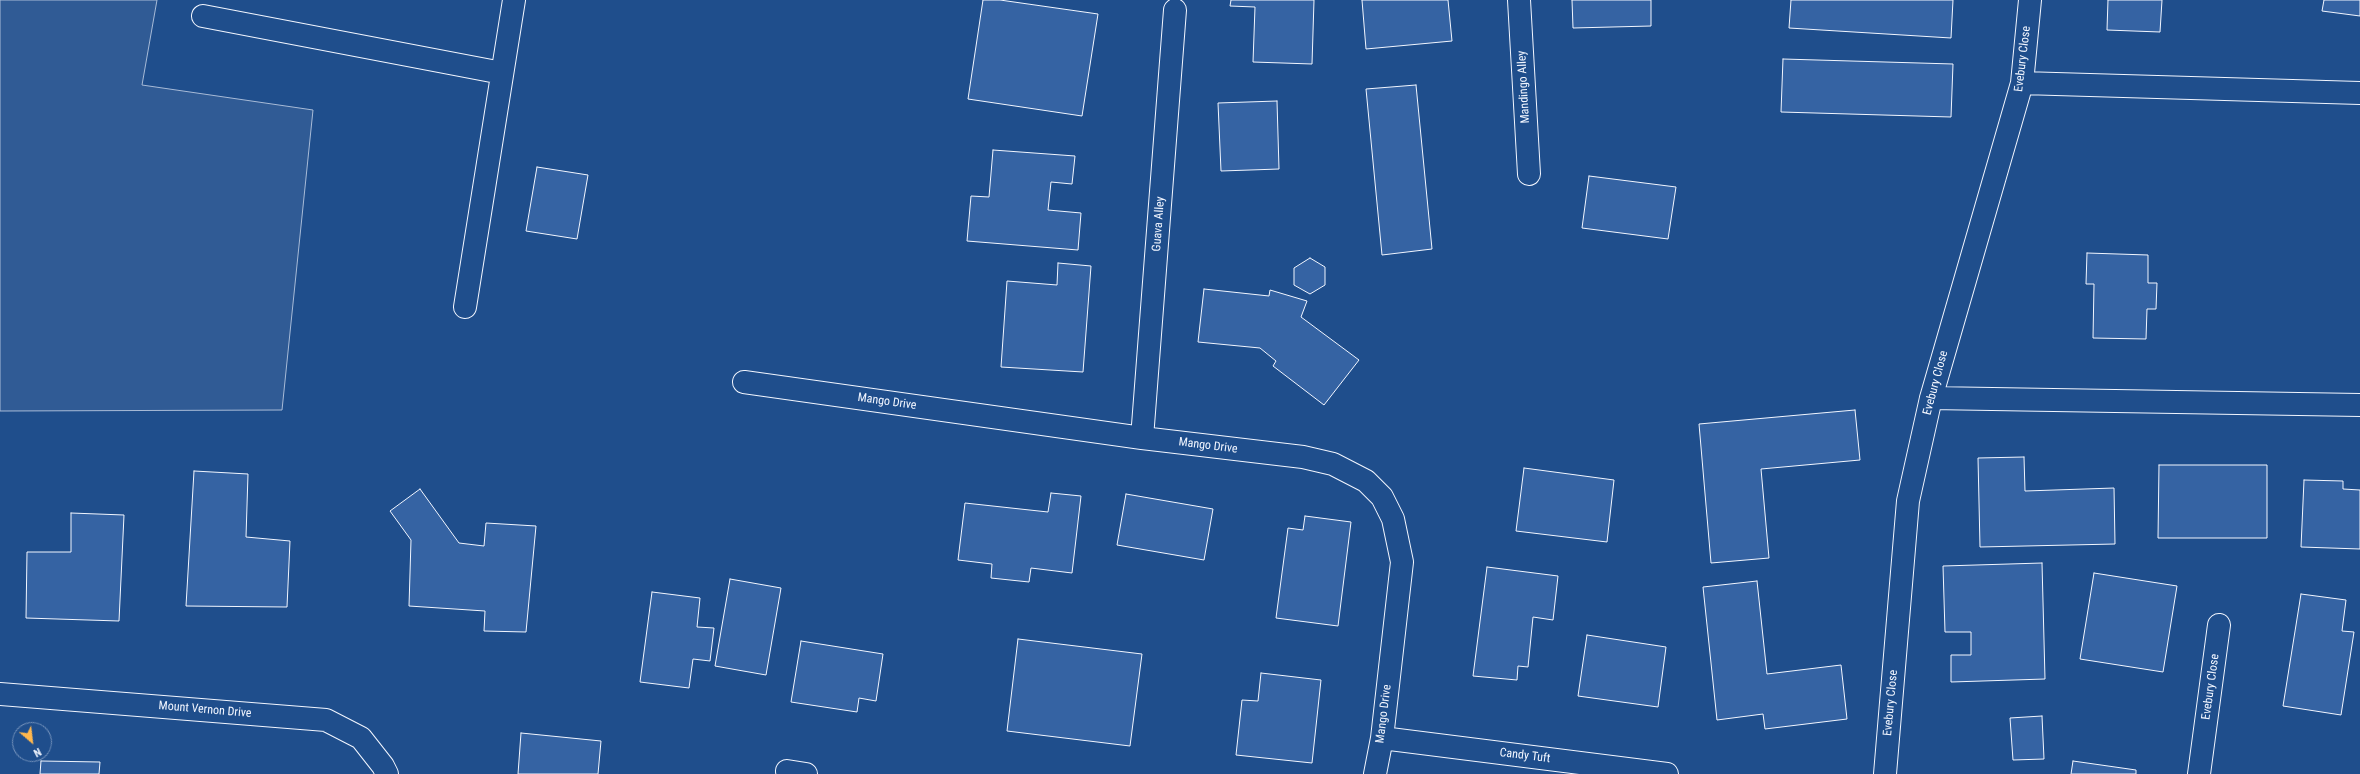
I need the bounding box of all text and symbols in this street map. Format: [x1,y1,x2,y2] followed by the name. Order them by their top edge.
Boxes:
[2012,25,2034,93] street label: Evebury Close
[1515,50,1533,124] street label: Mandingo Alley
[1150,196,1168,252] street label: Guava Alley
[1920,349,1952,417] street label: Evebury Close
[857,391,917,413] street label: Mango Drive
[1178,435,1238,457] street label: Mango Drive
[2199,653,2223,721] street label: Evebury Close
[1881,669,1901,737] street label: Evebury Close
[1373,684,1395,744] street label: Mango Drive
[158,699,252,721] street label: Mount Vernon Drive
[12,722,52,762] north arrow
[31,745,43,759] text: N
[1499,746,1551,766] street label: Candy Tuft

